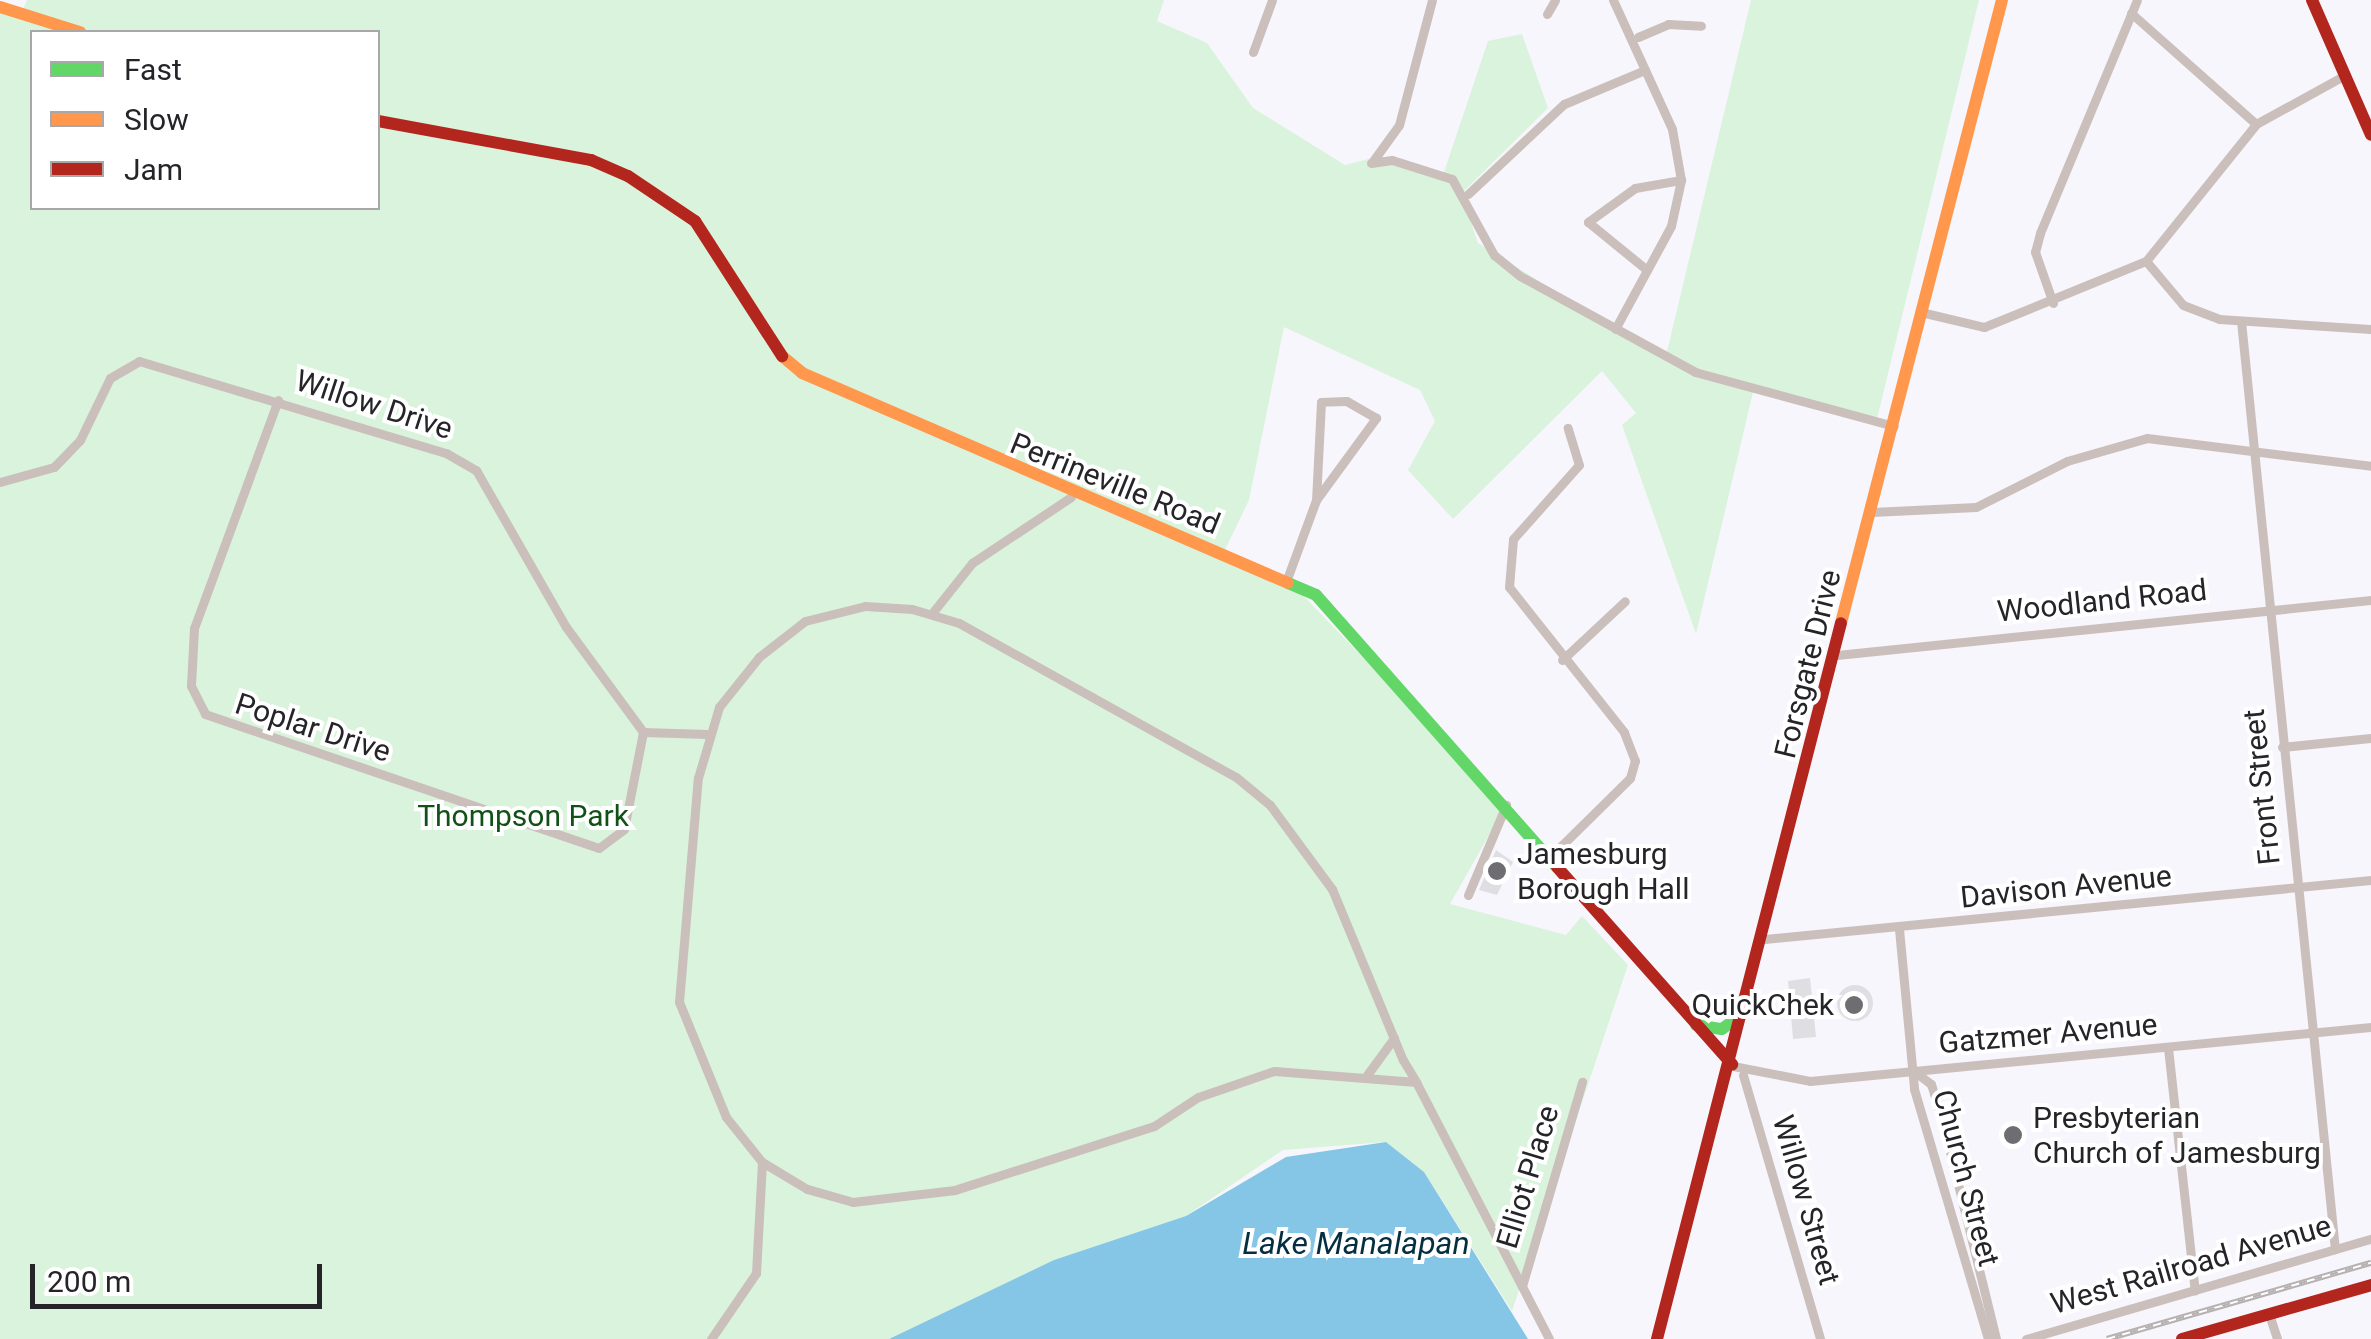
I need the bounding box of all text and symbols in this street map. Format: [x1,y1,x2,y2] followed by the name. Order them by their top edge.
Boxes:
[30,30,380,210] legend
[124,52,182,87] text: Fast
[124,102,189,137] text: Slow
[124,152,183,187] text: Jam
[291,363,457,447] street label: Willow Drive
[1005,426,1225,542] street label: Perrineville Road
[1767,566,1849,762] street label: Forsgate Drive
[1995,572,2209,630] street label: Woodland Road
[231,686,395,770] street label: Poplar Drive
[2236,707,2288,867] street label: Front Street
[417,798,629,834] park label: Thompson Park
[1517,836,1689,906] place label: Jamesburg Borough Hall
[1959,858,2173,916] street label: Davison Avenue
[1486,860,1508,882] marker: Jamesburg Borough Hall
[1691,987,1834,1023] place label: QuickChek
[1843,994,1865,1016] marker: QuickChek
[1937,1007,2159,1061] street label: Gatzmer Avenue
[1925,1086,2007,1270] street label: Church Street
[2033,1100,2321,1170] place label: Presbyterian Church of Jamesburg
[1489,1101,1567,1253] street label: Elliot Place
[1765,1111,1847,1289] street label: Willow Street
[2002,1124,2024,1146] marker: Presbyterian Church of Jamesburg
[2047,1208,2335,1322] street label: West Railroad Avenue
[1242,1224,1470,1262] water label: Lake Manalapan
[35,1244,328,1306] scale bar
[47,1264,131,1299] text: 200 m

